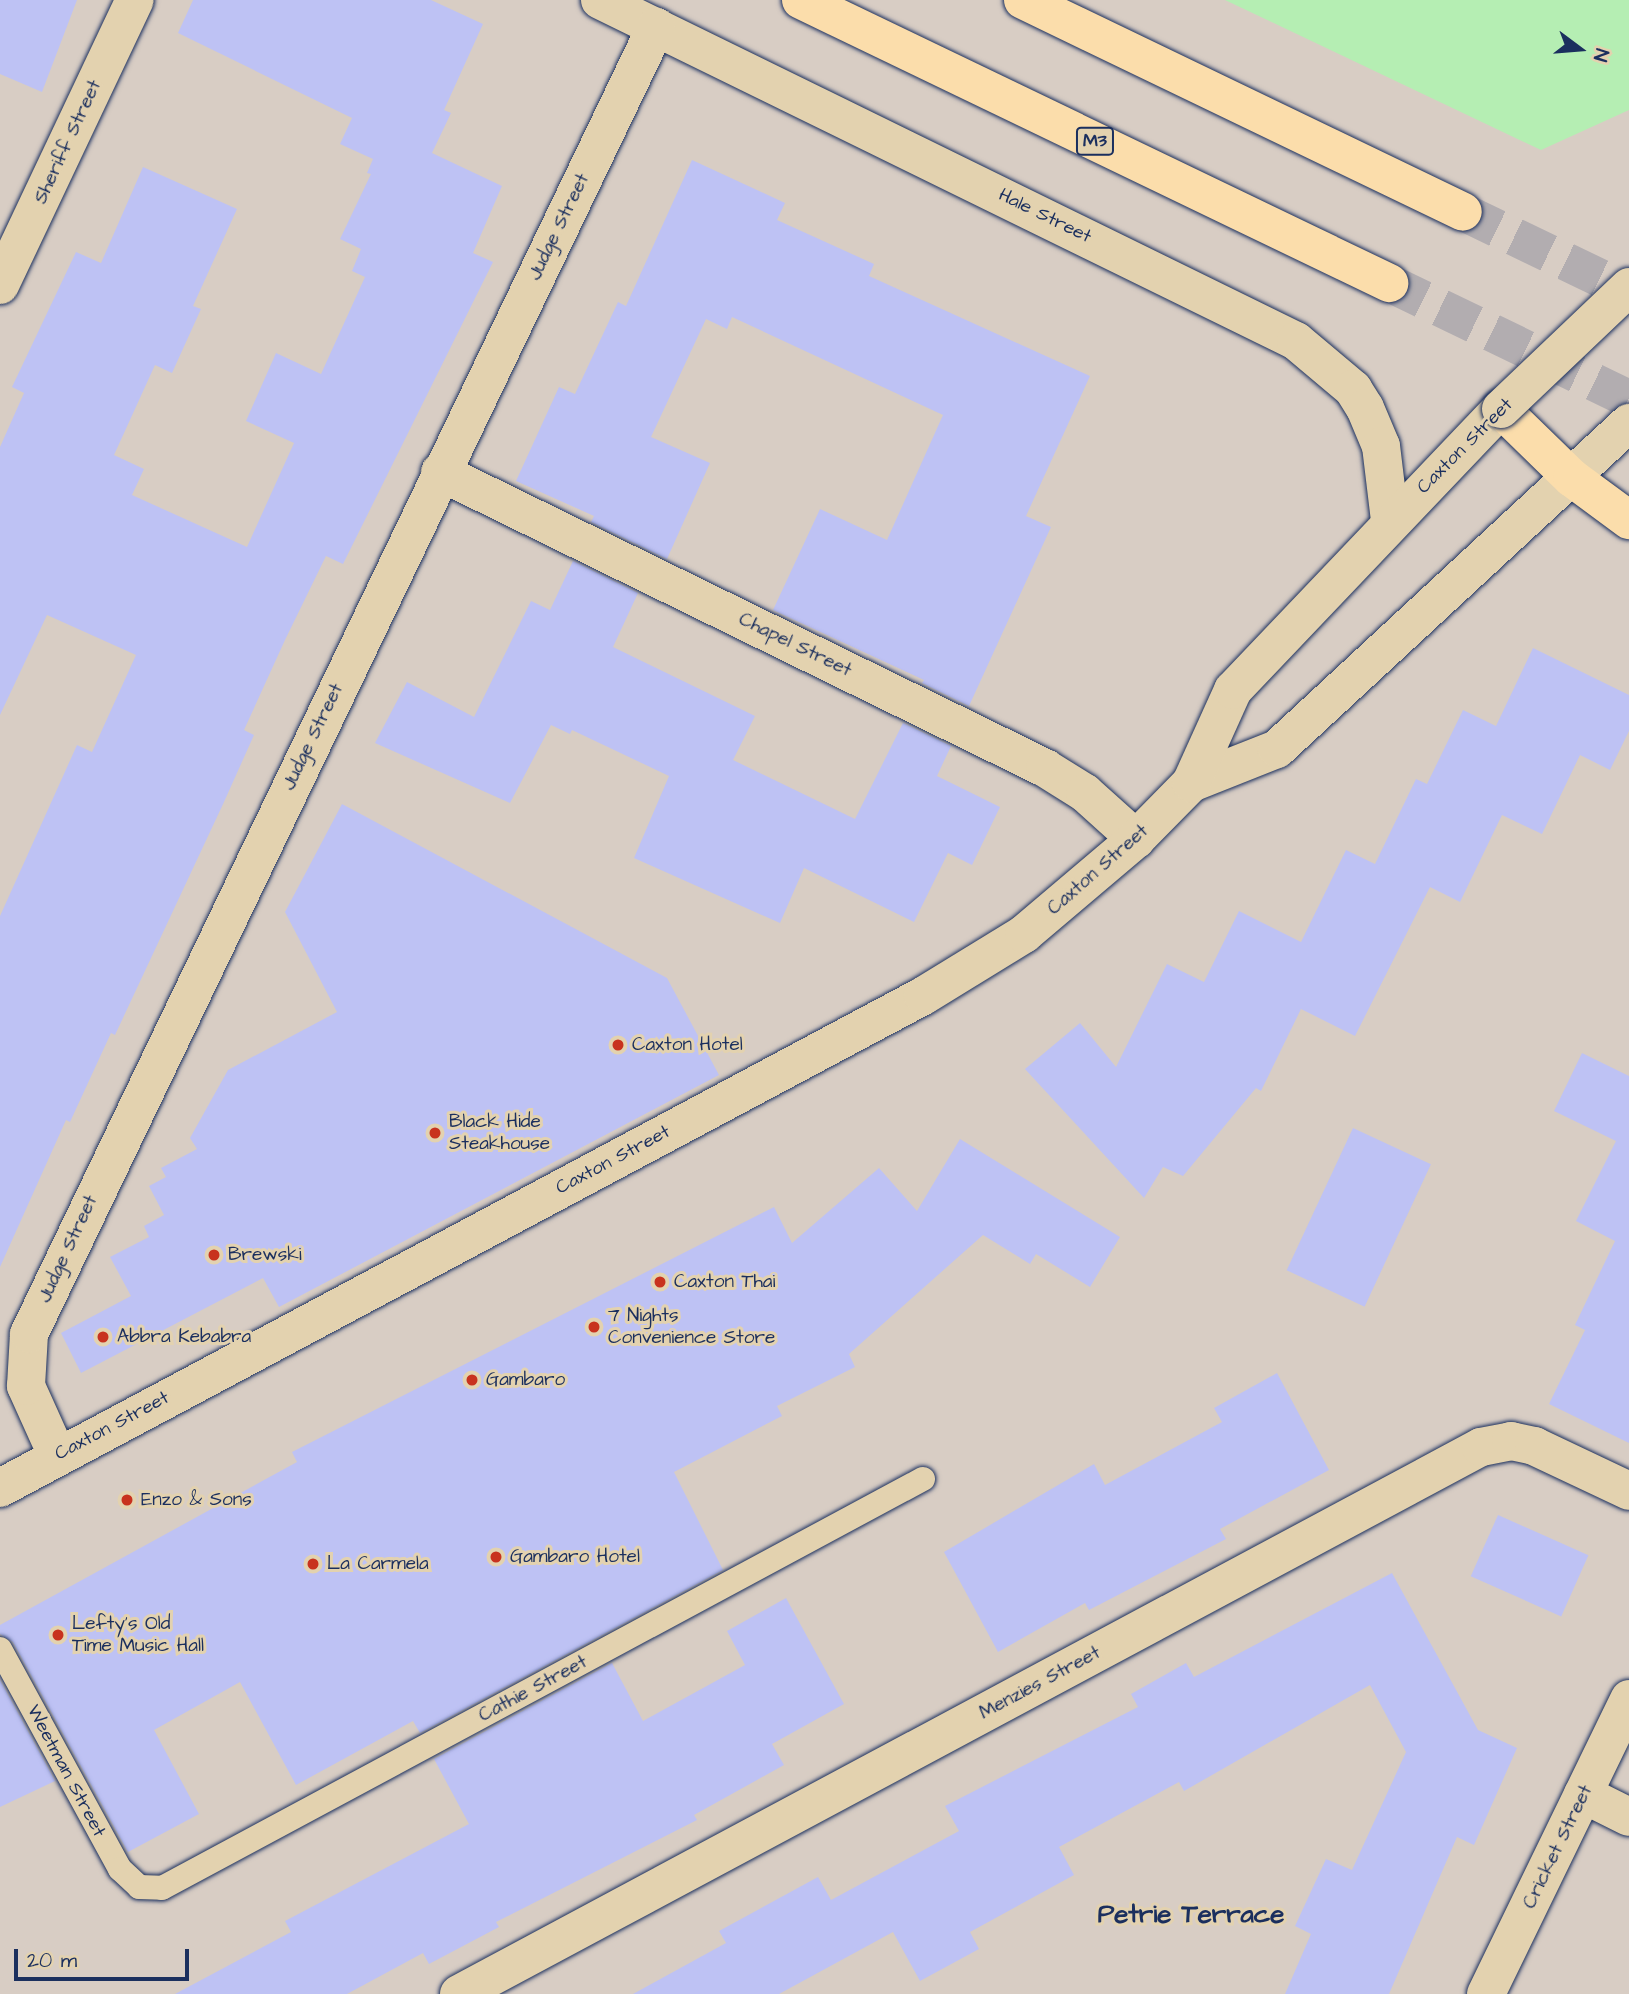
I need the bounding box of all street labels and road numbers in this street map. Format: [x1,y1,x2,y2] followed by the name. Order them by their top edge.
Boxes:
[29,76,107,208] street label: Sheriff Street
[1076,126,1114,156] road number: M3
[523,170,595,284] street label: Judge Street
[995,184,1095,248] street label: Hale Street
[1412,393,1518,499] street label: Caxton Street
[735,608,855,682] street label: Chapel Street
[277,680,349,794] street label: Judge Street
[1043,820,1153,920] street label: Caxton Street
[552,1120,674,1200] street label: Caxton Street
[33,1192,103,1306] street label: Judge Street
[51,1386,173,1466] street label: Caxton Street
[976,1642,1104,1724] street label: Menzies Street
[475,1651,591,1727] street label: Cathie Street
[22,1701,110,1841] street label: Weetman Street
[1518,1781,1598,1913] street label: Cricket Street

